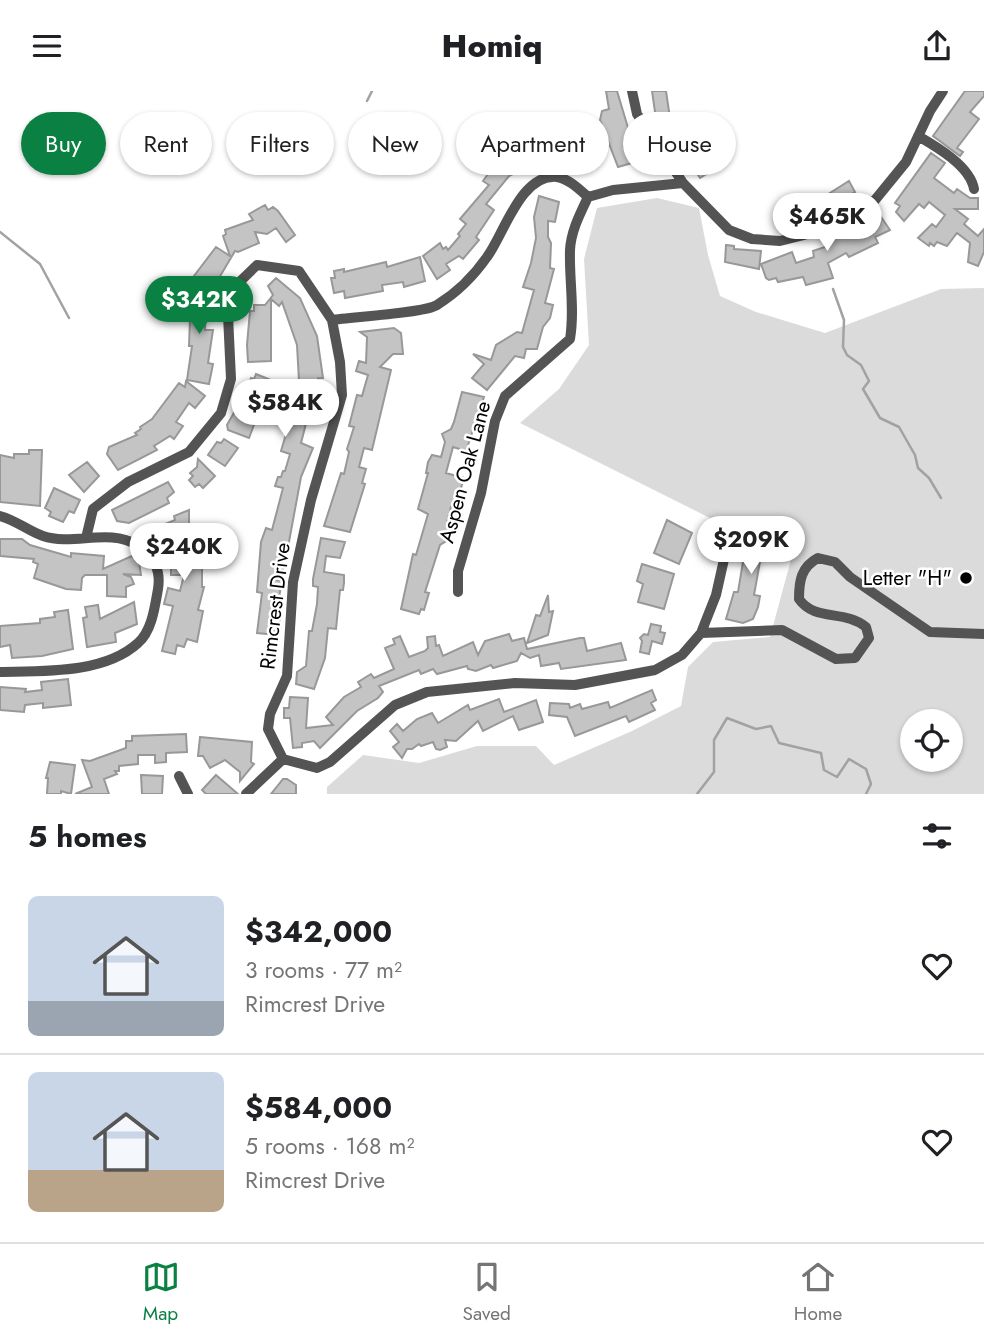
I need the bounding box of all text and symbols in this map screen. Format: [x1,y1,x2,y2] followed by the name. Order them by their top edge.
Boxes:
[442,23,542,69] text: Homiq
[28,27,66,65] icon: menu
[918,27,956,65] icon: share
[21,112,106,175] chip: Buy
[120,112,212,175] chip: Rent
[226,112,334,175] chip: Filters
[348,112,442,175] chip: New
[456,112,609,175] chip: Apartment
[623,112,736,175] chip: House
[778,193,876,253] pin: $465K
[789,199,865,233] text: $465K
[150,277,248,336] pin: $342K
[161,282,237,316] text: $342K
[236,379,334,439] pin: $584K
[247,385,323,419] text: $584K
[432,397,498,546] street label: Aspen Oak Lane
[702,517,800,576] pin: $209K
[713,522,789,556] text: $209K
[135,524,233,583] pin: $240K
[146,529,222,563] text: $240K
[252,541,298,671] street label: Rimcrest Drive
[863,563,952,593] place label: Letter "H"
[958,570,974,586] marker: Letter "H"
[900,709,963,772] map controls
[900,709,963,772] button: locate
[28,815,147,858] text: 5 homes
[918,817,956,855] icon: filters
[245,910,392,953] text: $342,000
[84,924,168,1008] icon: home
[918,947,956,985] icon: heart
[245,953,402,987] text: 3 rooms · 77 m²
[245,987,385,1021] text: Rimcrest Drive
[245,1086,392,1129] text: $584,000
[84,1100,168,1184] icon: home
[918,1123,956,1161] icon: heart
[245,1129,414,1163] text: 5 rooms · 168 m²
[245,1163,385,1197] text: Rimcrest Drive
[142,1258,180,1327] tab: Map
[463,1258,511,1327] tab: Saved
[794,1258,842,1327] tab: Home

